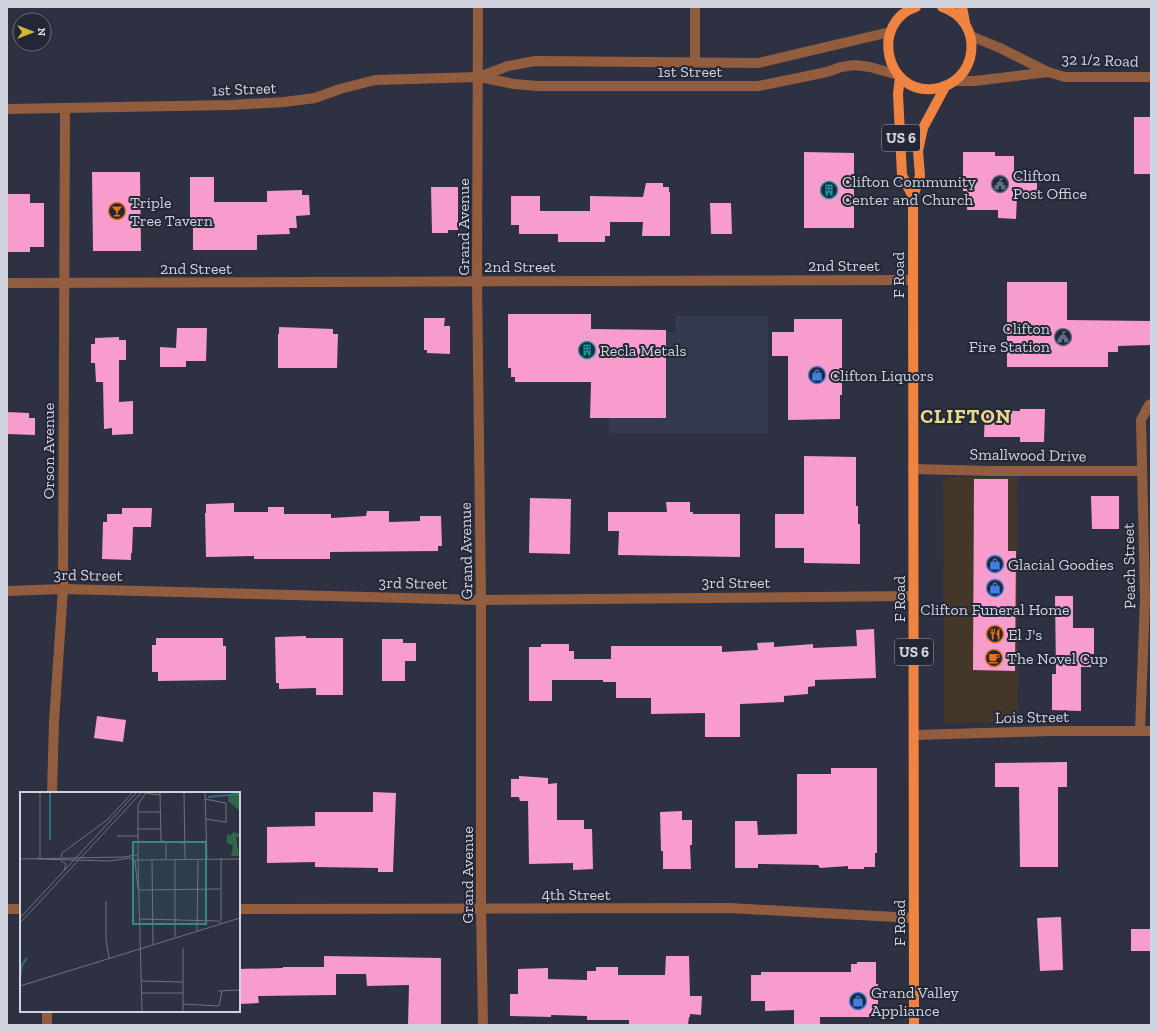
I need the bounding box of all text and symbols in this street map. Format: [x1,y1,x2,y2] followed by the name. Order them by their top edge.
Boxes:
[12,12,52,52] north arrow
[35,28,48,37] text: N
[1061,49,1139,71] street label: 32 1/2 Road
[658,62,723,81] street label: 1st Street
[211,78,277,100] street label: 1st Street
[882,125,920,151] road number: US 6
[1013,166,1087,203] place label: Clifton Post Office
[842,172,977,209] place label: Clifton Community Center and Church
[990,174,1010,194] public building icon: Clifton Post Office
[454,178,473,276] street label: Grand Avenue
[819,180,839,200] building icon: Clifton Community Center and Church
[130,193,214,230] place label: Triple Tree Tavern
[107,201,127,221] bar icon: Triple Tree Tavern
[889,251,908,298] street label: F Road
[808,256,880,275] street label: 2nd Street
[484,257,556,276] street label: 2nd Street
[160,259,232,278] street label: 2nd Street
[969,319,1051,356] place label: Clifton Fire Station
[1053,327,1073,347] public building icon: Clifton Fire Station
[577,340,597,360] building icon: Recla Metals
[600,341,686,360] place label: Recla Metals
[807,365,827,385] shop icon: Clifton Liquors
[830,366,934,385] place label: Clifton Liquors
[39,403,58,499] street label: Orson Avenue
[920,404,1012,428] district label: CLIFTON
[969,444,1087,466] street label: Smallwood Drive
[456,502,476,600] street label: Grand Avenue
[1119,523,1139,609] street label: Peach Street
[985,554,1005,574] shop icon: Glacial Goodies
[1008,555,1114,574] place label: Glacial Goodies
[53,565,123,585] street label: 3rd Street
[378,573,448,593] street label: 3rd Street
[701,573,771,592] street label: 3rd Street
[890,575,909,622] street label: F Road
[985,578,1005,598] shop icon: Clifton Funeral Home
[920,600,1070,619] place label: Clifton Funeral Home
[985,624,1005,644] restaurant icon: El J's
[1008,625,1042,644] place label: El J's
[895,639,933,665] road number: US 6
[984,648,1004,668] cafe icon: The Novel Cup
[1007,649,1108,668] place label: The Novel Cup
[995,707,1069,727] street label: Lois Street
[20,792,240,1012] inset map
[458,826,477,924] street label: Grand Avenue
[541,885,611,904] street label: 4th Street
[890,899,909,946] street label: F Road
[871,983,959,1020] place label: Grand Valley Appliance
[848,991,868,1011] shop icon: Grand Valley Appliance

